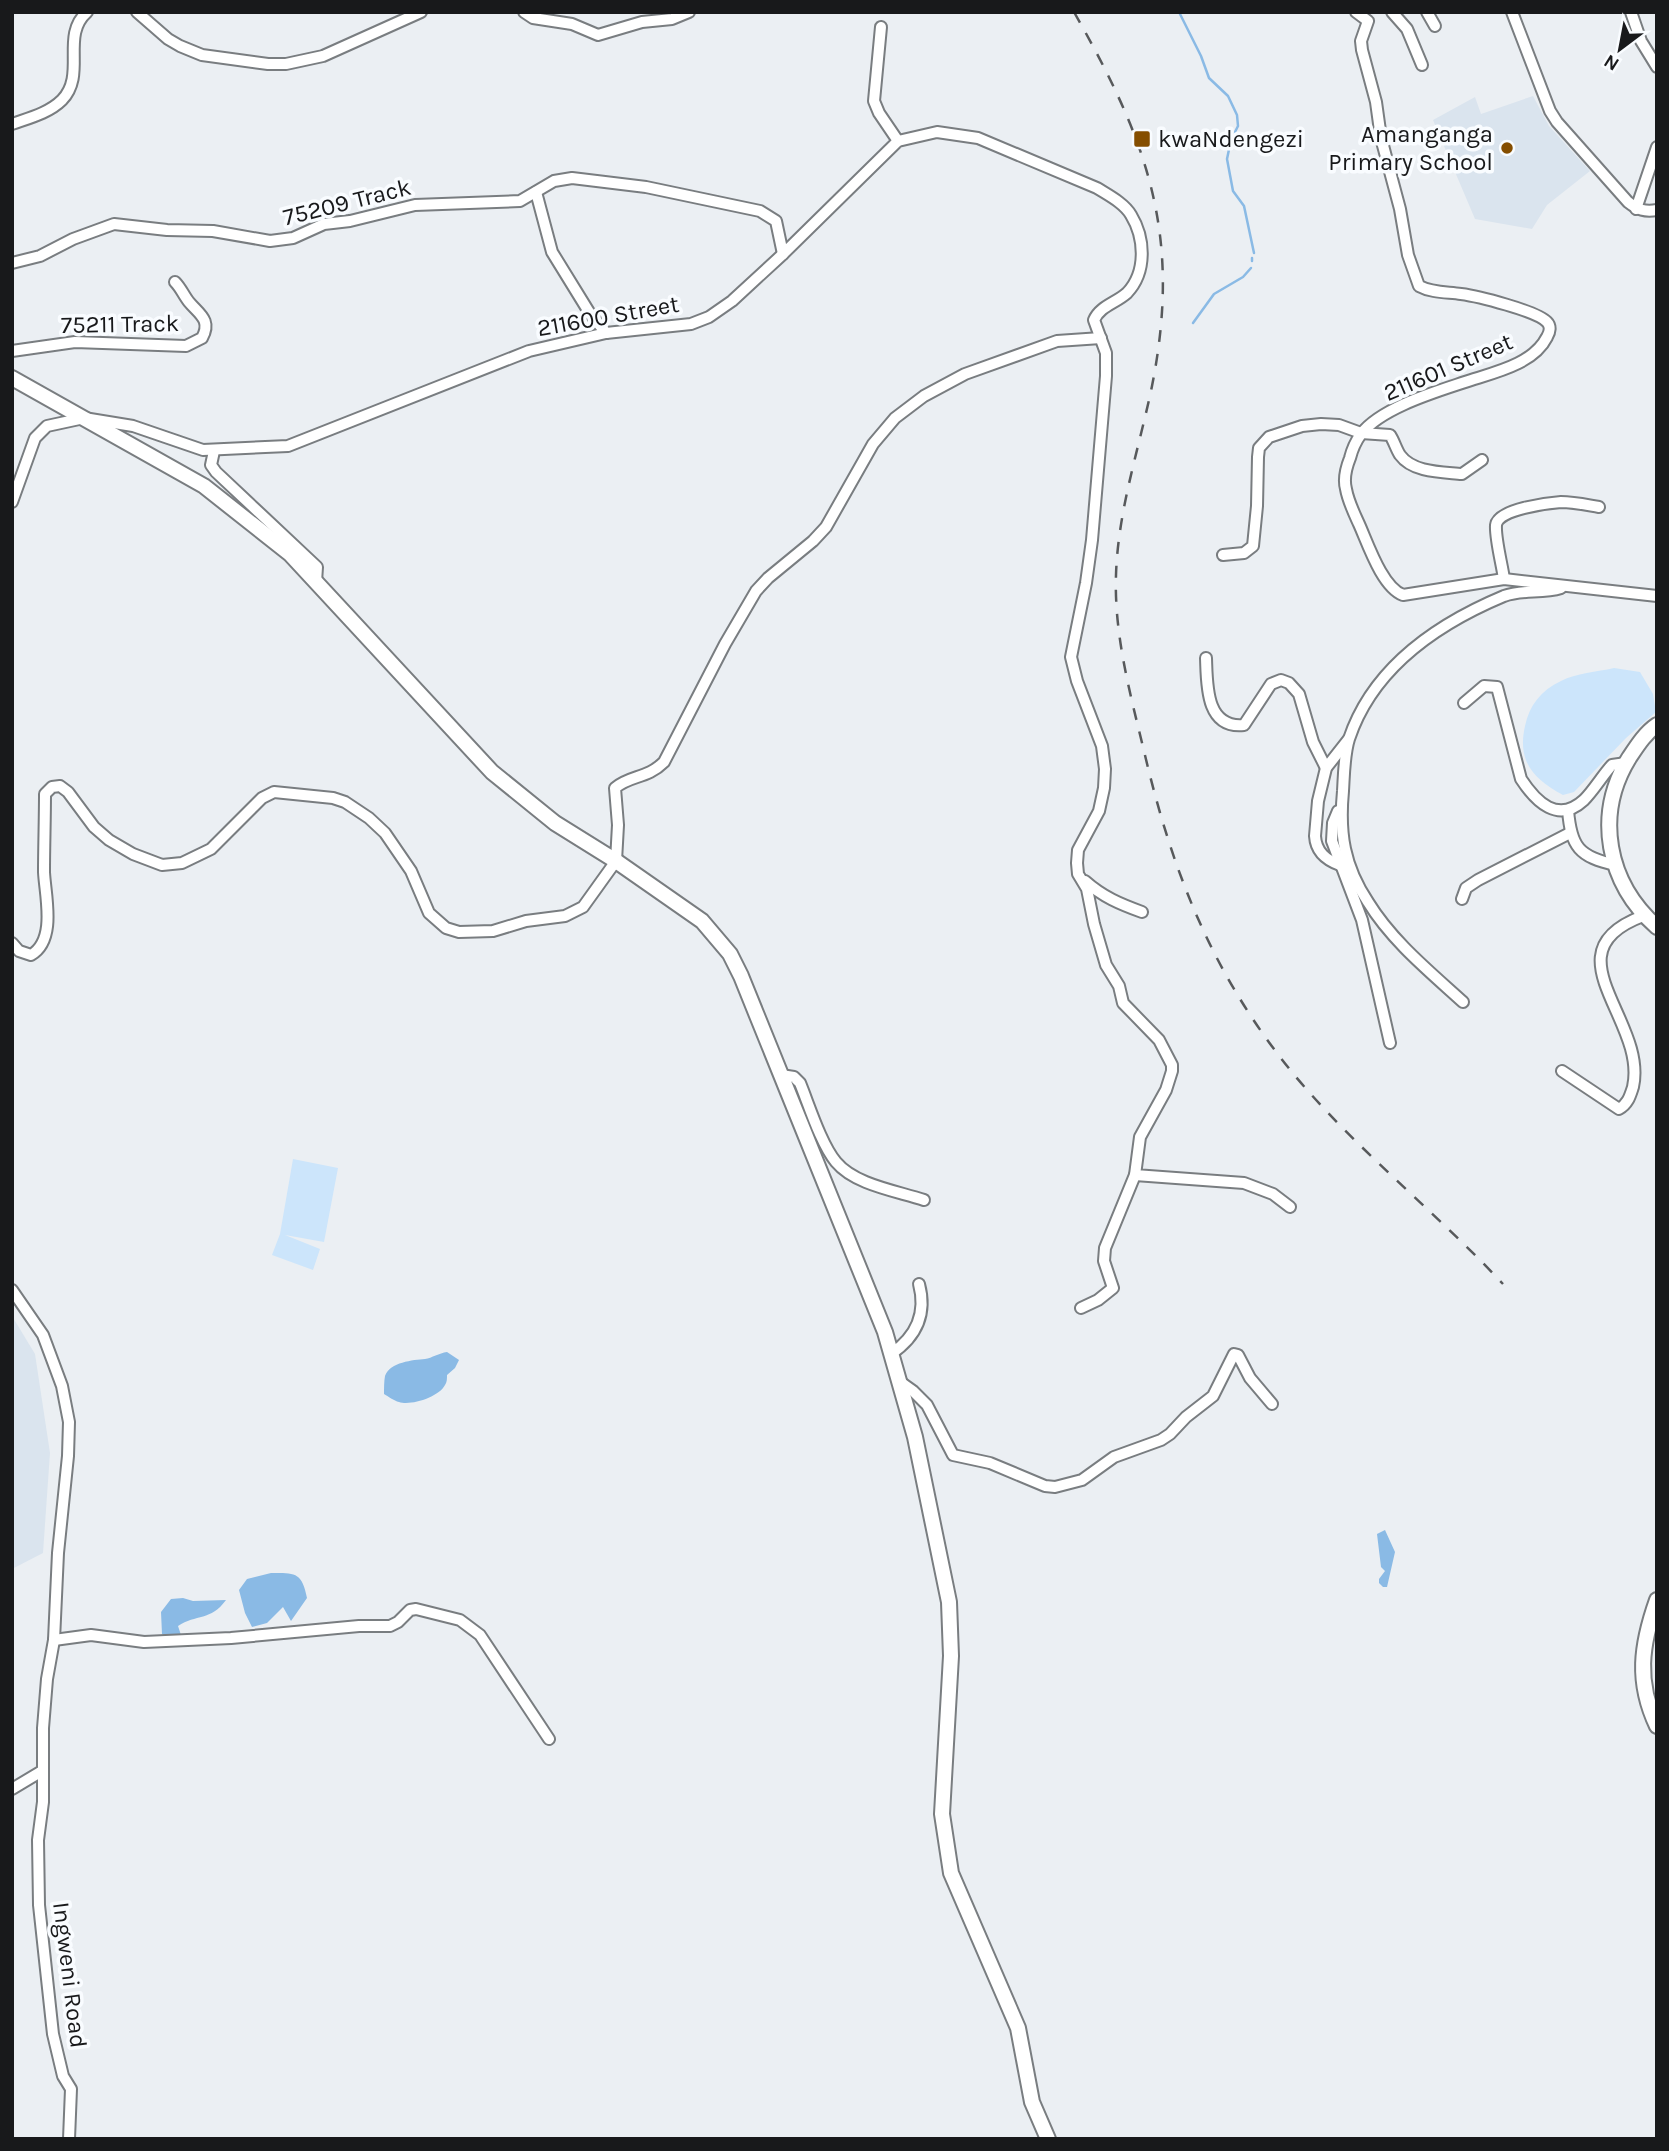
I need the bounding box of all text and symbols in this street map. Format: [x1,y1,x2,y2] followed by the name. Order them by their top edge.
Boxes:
[1585,14,1655,84] north arrow
[1600,50,1623,76] text: N
[1328,120,1493,176] place label: Amanganga Primary School
[1158,125,1304,153] place label: kwaNdengezi
[1132,129,1152,149] marker: kwaNdengezi
[1499,140,1515,156] marker: Amanganga Primary School
[280,173,414,231] street label: 75209 Track
[535,290,681,342] street label: 211600 Street
[61,309,179,339] street label: 75211 Track
[1379,327,1517,407] street label: 211601 Street
[47,1900,93,2050] street label: Ingweni Road

